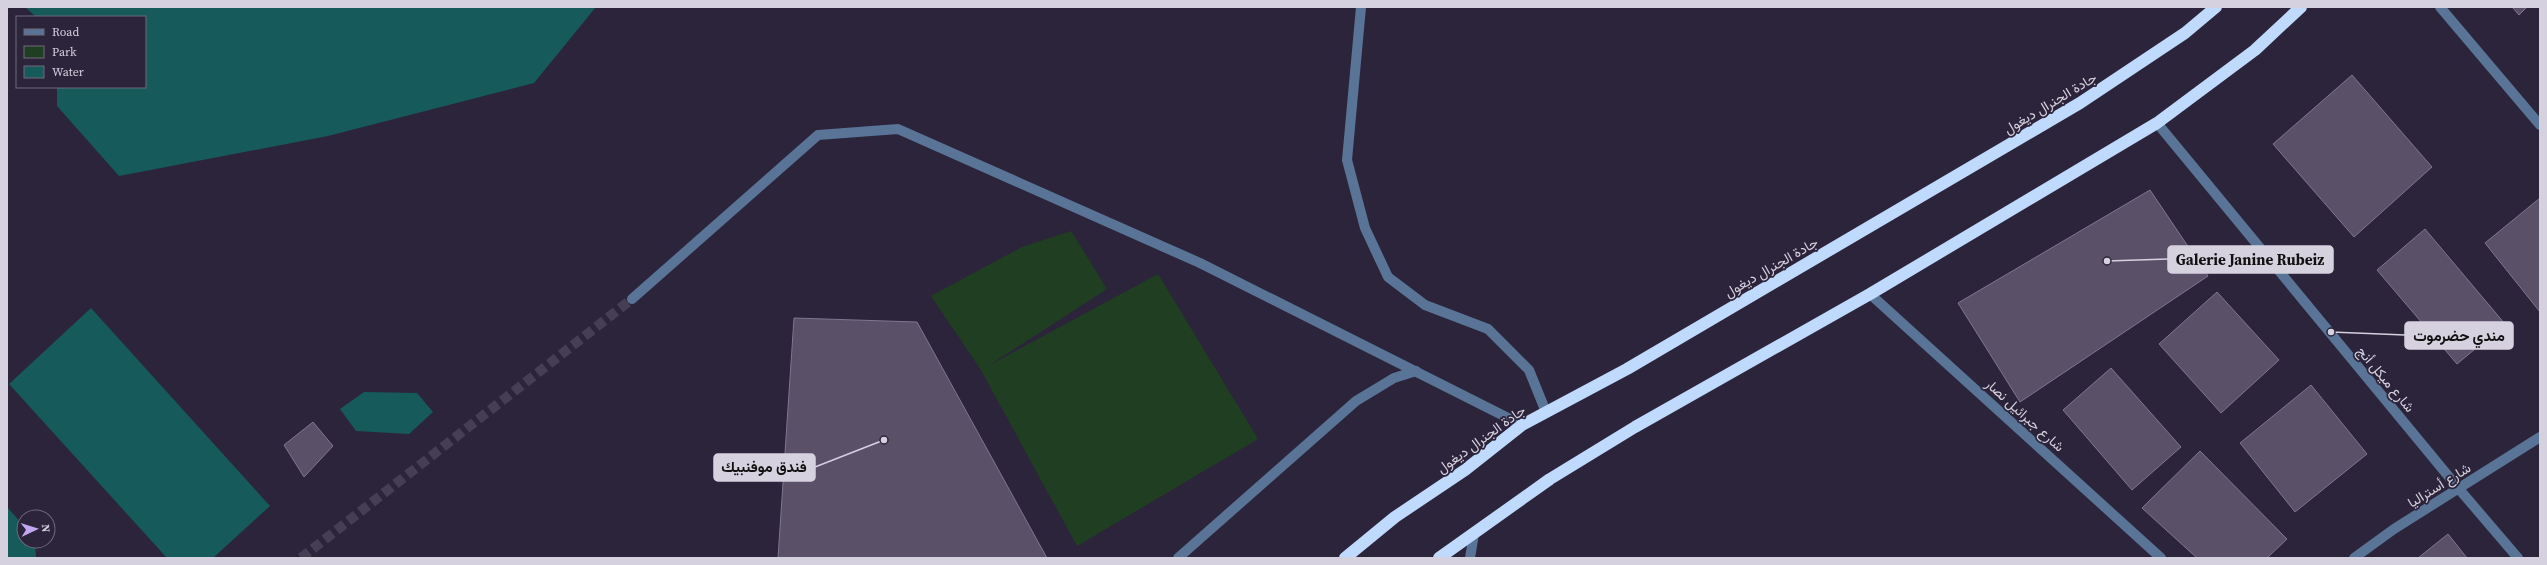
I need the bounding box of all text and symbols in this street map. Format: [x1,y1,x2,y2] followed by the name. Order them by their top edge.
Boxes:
[16,16,146,88] legend
[52,24,79,40] text: Road
[52,44,77,60] text: Park
[52,64,84,80] text: Water
[2000,67,2100,139] street label: جادة الجنرال ديغول
[1720,232,1822,302] street label: جادة الجنرال ديغول
[2168,246,2333,273] callout: Galerie Janine Rubeiz
[2176,249,2324,270] text: Galerie Janine Rubeiz
[2405,322,2513,349] callout: مندي حضرموت
[2413,325,2505,349] text: مندي حضرموت
[2352,342,2420,417] street label: شارع ميكل أنج
[1980,373,2069,457] street label: شارع جبرائيل نصار
[1433,400,1529,478] street label: جادة الجنرال ديغول
[714,454,815,481] callout: فندق موفنبيك
[721,456,807,477] text: فندق موفنبيك
[2404,458,2475,513] street label: شارع أستراليا
[16,509,56,549] north arrow
[38,524,53,533] text: N

